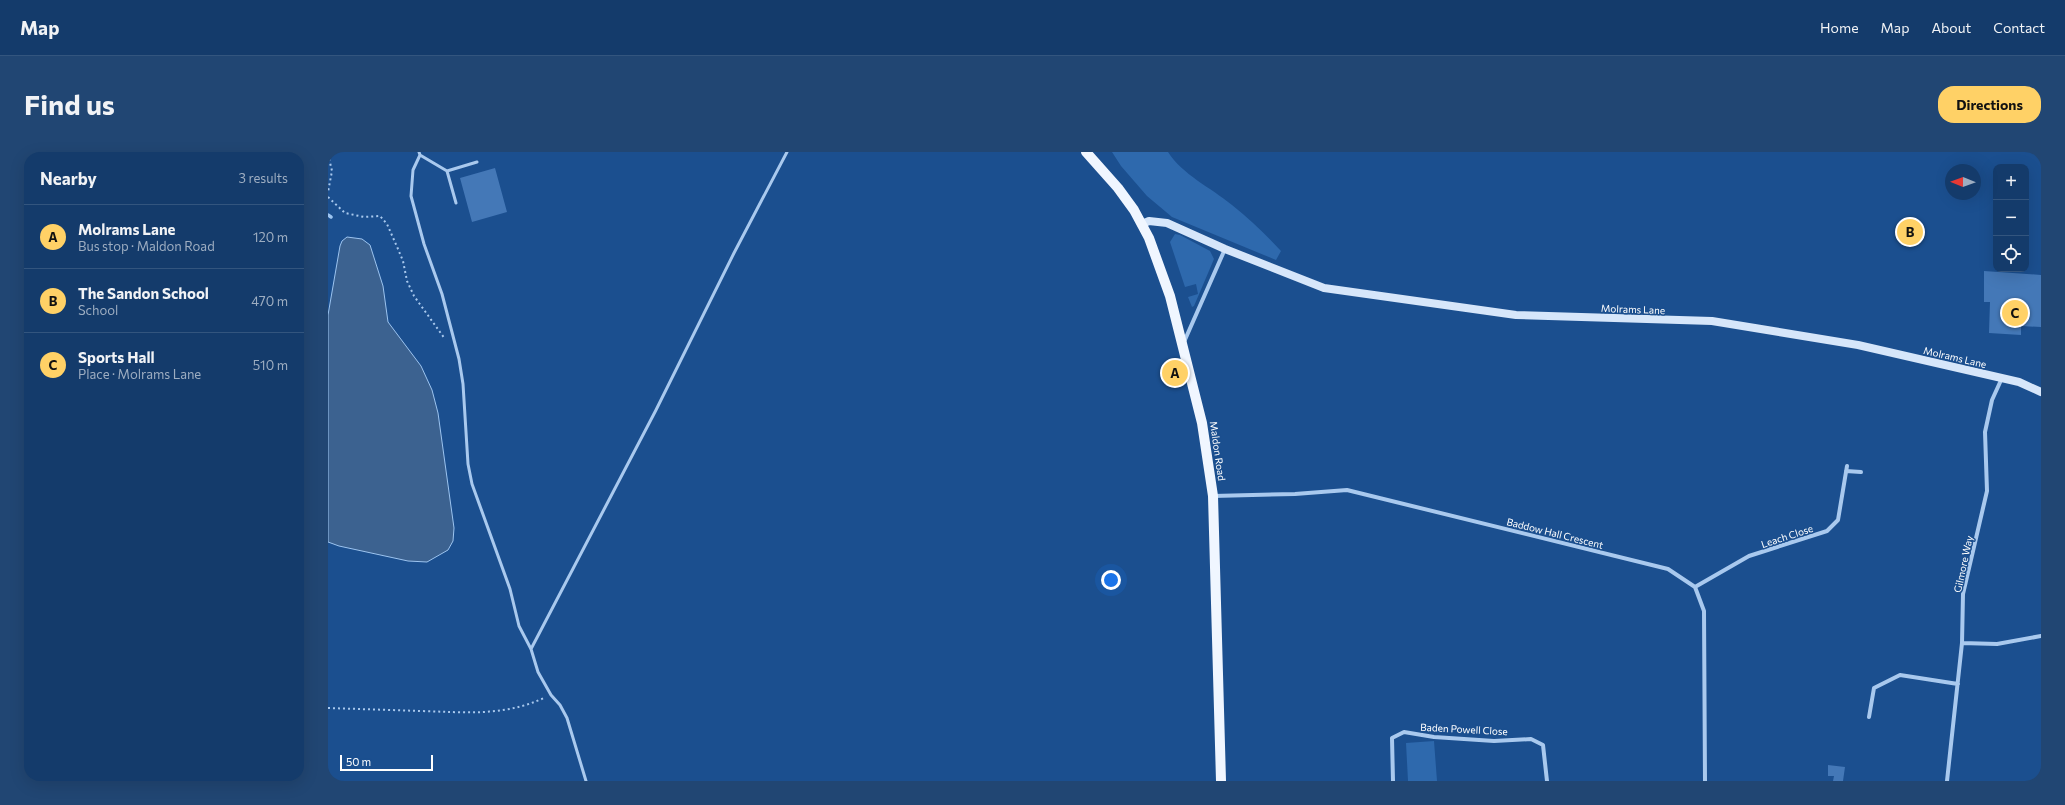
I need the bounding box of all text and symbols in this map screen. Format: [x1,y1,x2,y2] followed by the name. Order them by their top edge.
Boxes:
[20,16,59,39] text: Map
[1820,19,1859,36] text: Home
[1881,19,1909,36] text: Map
[1931,19,1971,36] text: About
[1993,19,2045,36] text: Contact
[1938,86,2041,123] button: Directions
[24,87,115,121] text: Find us
[1945,164,1981,200] north arrow
[1993,164,2029,272] map controls
[1993,164,2029,200] button: +
[40,168,97,189] text: Nearby
[239,170,288,186] text: 3 results
[1993,200,2029,236] button: −
[1897,217,1923,247] pin: B
[78,220,175,238] text: Molrams Lane
[48,229,58,245] text: A
[253,229,288,245] text: 120 m
[1993,236,2029,272] button: locate
[78,238,215,254] text: Bus stop · Maldon Road
[78,284,209,302] text: The Sandon School
[49,293,57,309] text: B
[251,293,288,309] text: 470 m
[2002,298,2028,328] pin: C
[78,302,118,318] text: School
[1601,302,1665,316] street label: Molrams Lane
[1922,344,1988,370] street label: Molrams Lane
[78,348,155,366] text: Sports Hall
[49,357,57,373] text: C
[253,357,288,373] text: 510 m
[1162,358,1188,388] pin: A
[78,366,201,382] text: Place · Molrams Lane
[1208,420,1228,482] street label: Maldon Road
[1505,515,1605,551] street label: Baddow Hall Crescent
[1760,522,1814,550] street label: Leach Close
[1951,534,1975,594] street label: Gilmore Way
[1101,570,1121,590] your location
[1420,721,1508,737] street label: Baden Powell Close
[340,753,433,772] scale bar
[346,755,371,768] text: 50 m

